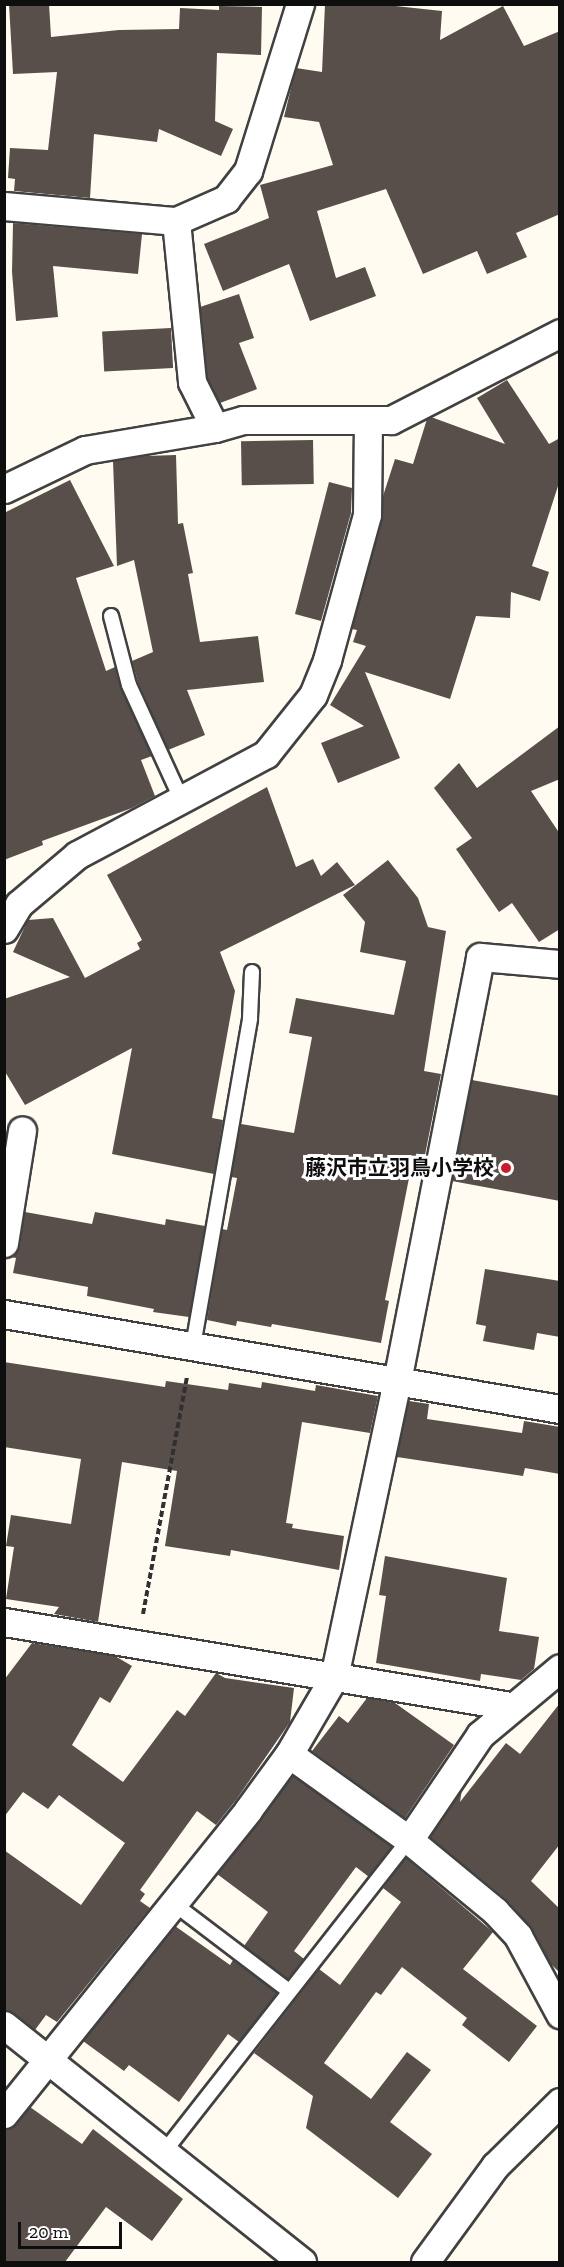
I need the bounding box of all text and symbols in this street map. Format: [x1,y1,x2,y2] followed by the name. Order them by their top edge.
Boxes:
[305,1155,494,1181] place label: 藤沢市立羽鳥小学校
[499,1161,513,1175] marker: 藤沢市立羽鳥小学校
[21,2210,124,2248] scale bar
[29,2221,68,2243] text: 20 m

